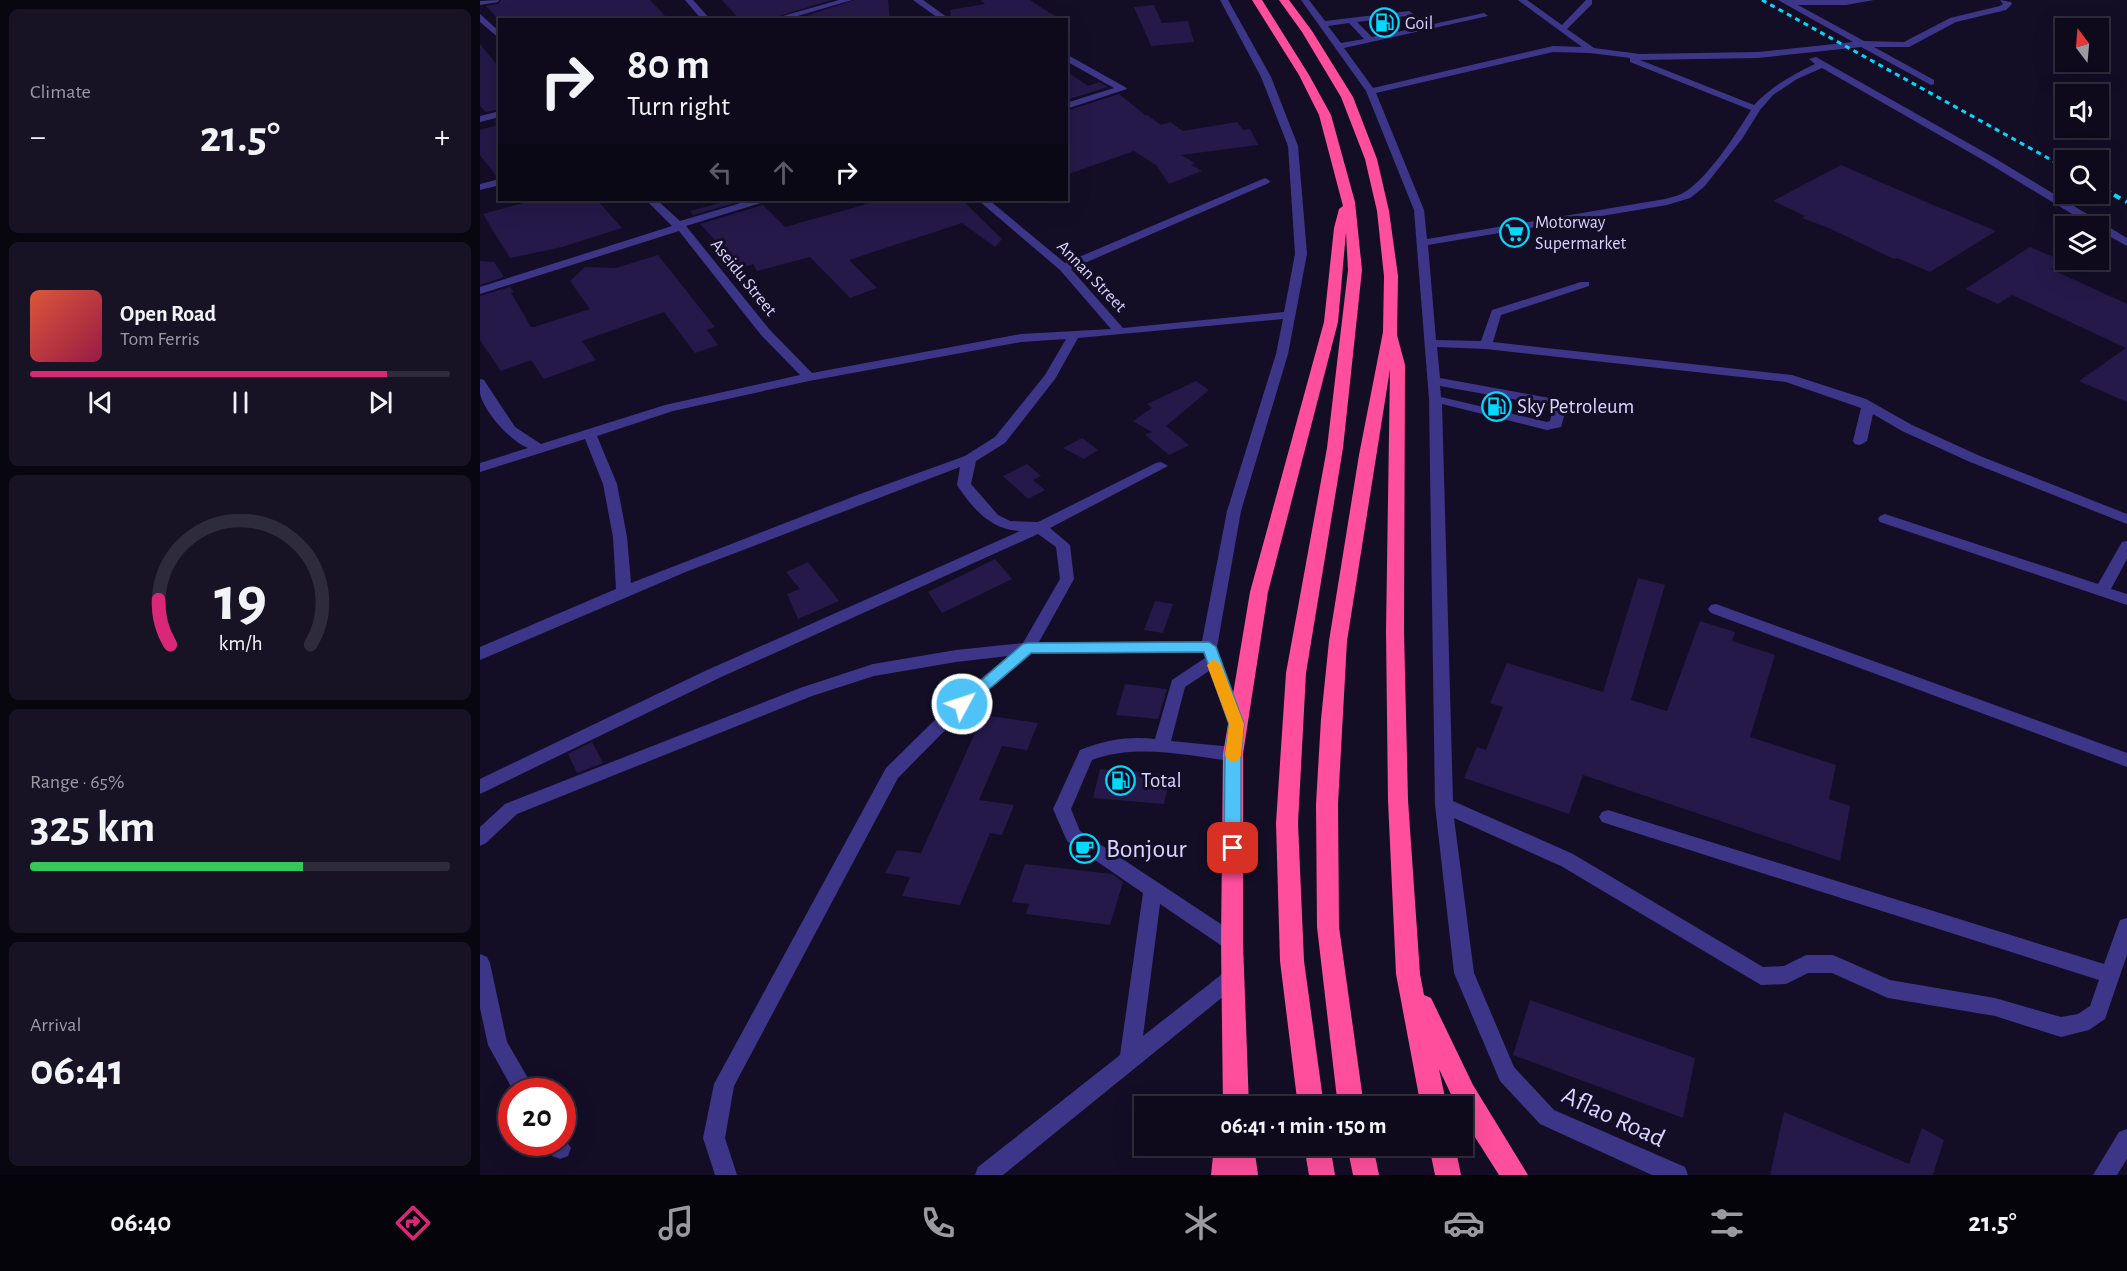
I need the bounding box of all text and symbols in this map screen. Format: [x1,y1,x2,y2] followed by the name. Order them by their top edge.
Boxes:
[1368,7,1400,39] fuel station icon: Goil
[1405,15,1433,33] place label: Goil
[2055,18,2109,72] north arrow
[2055,18,2109,270] map controls
[528,42,606,120] icon: right
[627,44,710,86] text: 80 m
[30,82,91,102] text: Climate
[2055,84,2109,138] button: sound
[627,93,730,120] text: Turn right
[200,115,280,160] text: 21.5°
[30,121,46,154] text: −
[434,121,450,154] text: +
[2055,150,2109,204] button: search
[704,156,737,189] icon: left
[767,156,800,189] icon: ahead
[830,156,863,189] icon: right
[1535,214,1627,253] place label: Motorway Supermarket
[1498,216,1530,248] supermarket icon: Motorway Supermarket
[2055,216,2109,270] button: layers
[707,236,780,320] street label: Aseidu Street
[1053,238,1130,316] street label: Annan Street
[120,303,216,325] text: Open Road
[120,329,200,349] text: Tom Ferris
[84,386,117,419] icon: previous
[224,386,257,419] icon: pause
[364,386,397,419] icon: next
[1480,390,1512,422] fuel station icon: Sky Petroleum
[1517,396,1634,417] place label: Sky Petroleum
[214,569,266,631] text: 19
[218,633,262,654] text: km/h
[930,672,994,736] position arrow
[1104,764,1136,796] fuel station icon: Total
[1141,770,1182,791] place label: Total
[30,772,124,792] text: Range · 65%
[30,805,155,850] text: 325 km
[1207,822,1258,873] pin
[1216,831,1249,864] icon: arrive
[1069,832,1101,864] cafe icon: Bonjour
[1106,836,1187,862] place label: Bonjour
[30,1015,81,1035] text: Arrival
[30,1048,124,1093] text: 06:41
[498,1078,576,1156] speed limit sign: 20
[1558,1082,1669,1152] street label: Aflao Road
[1221,1115,1386,1137] text: 06:41 · 1 min · 150 m
[392,1202,434,1244] icon: directions
[655,1202,697,1244] icon: music
[917,1202,959,1244] icon: phone
[1180,1202,1222,1244] icon: climate
[1443,1202,1485,1244] icon: car
[1706,1202,1748,1244] icon: filters
[110,1209,171,1236] text: 06:40
[1968,1209,2017,1236] text: 21.5°

